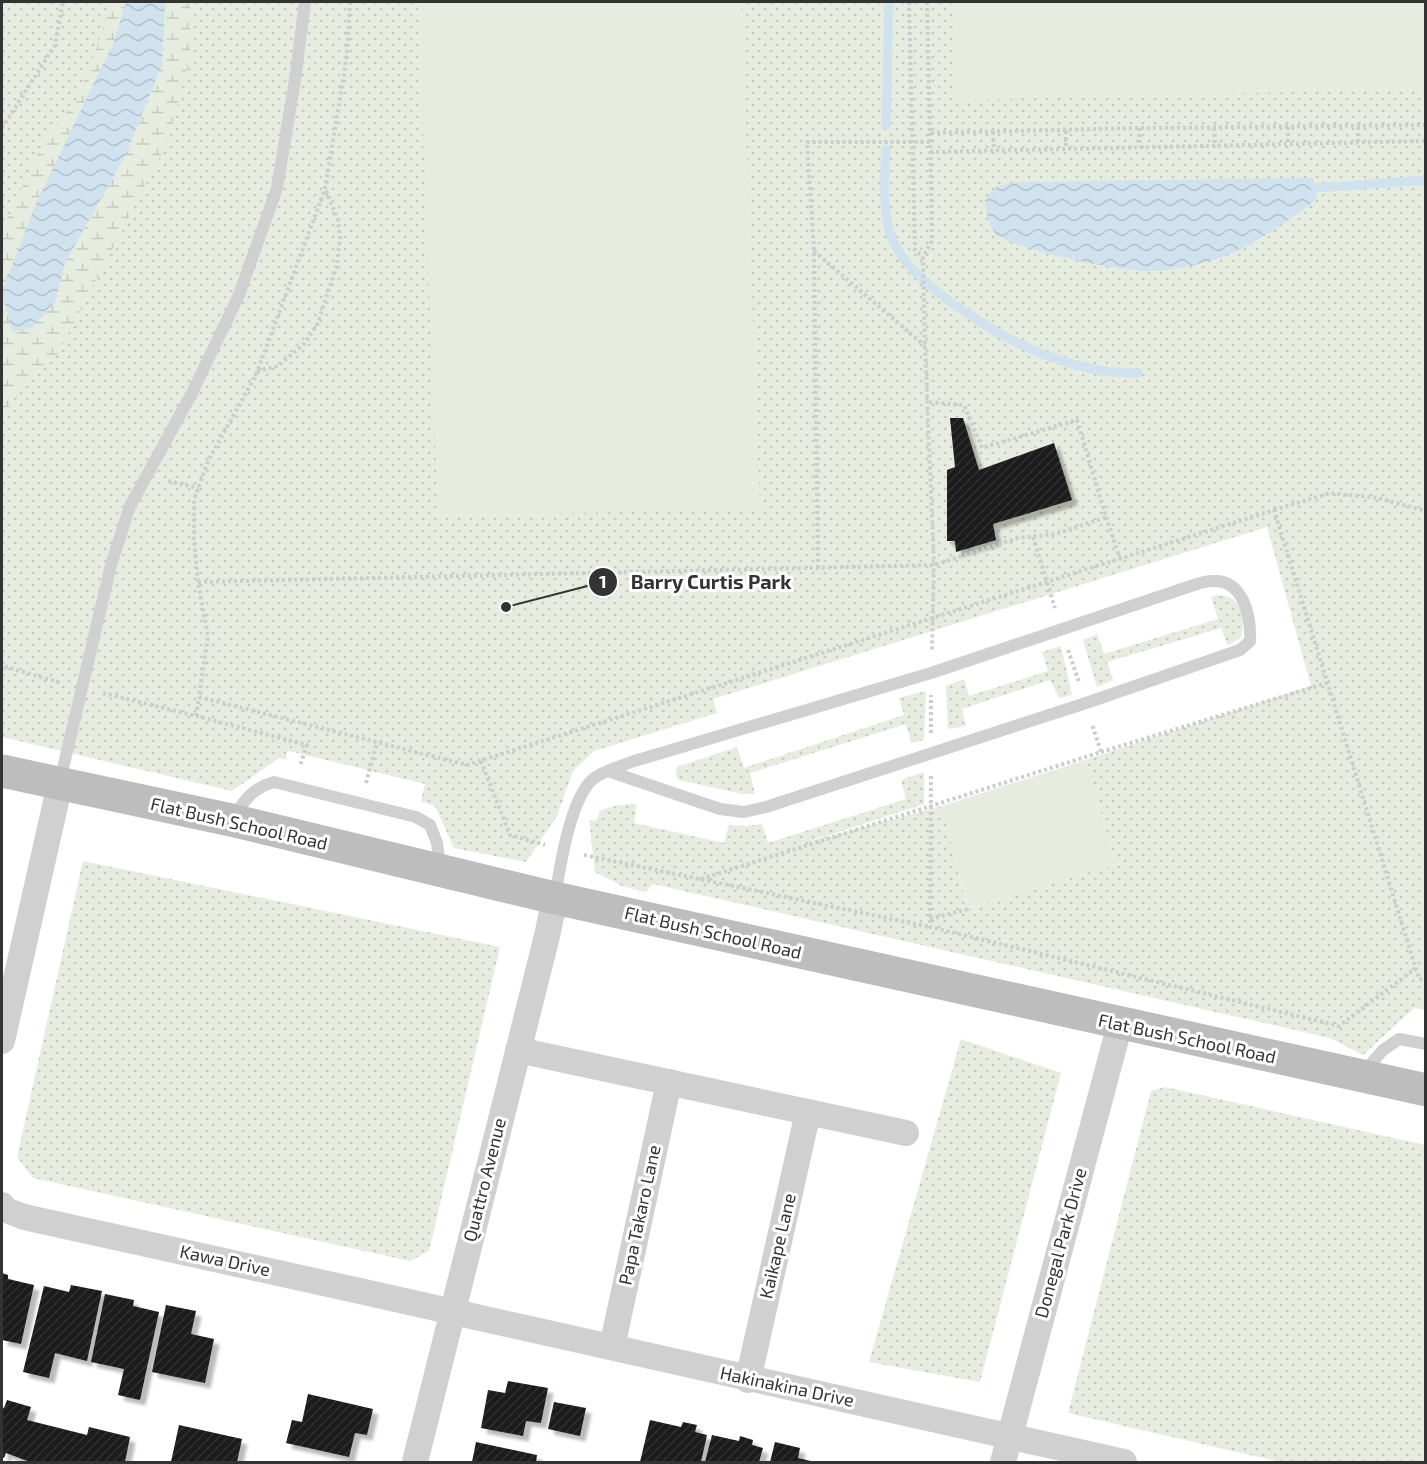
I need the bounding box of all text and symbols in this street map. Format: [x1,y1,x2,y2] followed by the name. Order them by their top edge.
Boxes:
[588,563,804,601] callout: Barry Curtis Park
[631,569,792,594] text: Barry Curtis Park
[599,570,607,592] text: 1
[149,792,330,854] street label: Flat Bush School Road
[623,901,804,963] street label: Flat Bush School Road
[1096,1008,1278,1068] street label: Flat Bush School Road
[458,1115,510,1244] street label: Quattro Avenue
[613,1143,665,1287] street label: Papa Takaro Lane
[1029,1165,1091,1320] street label: Donegal Park Drive
[754,1191,800,1301] street label: Kaikape Lane
[178,1240,272,1280] street label: Kawa Drive
[718,1361,856,1411] street label: Hakinakina Drive

